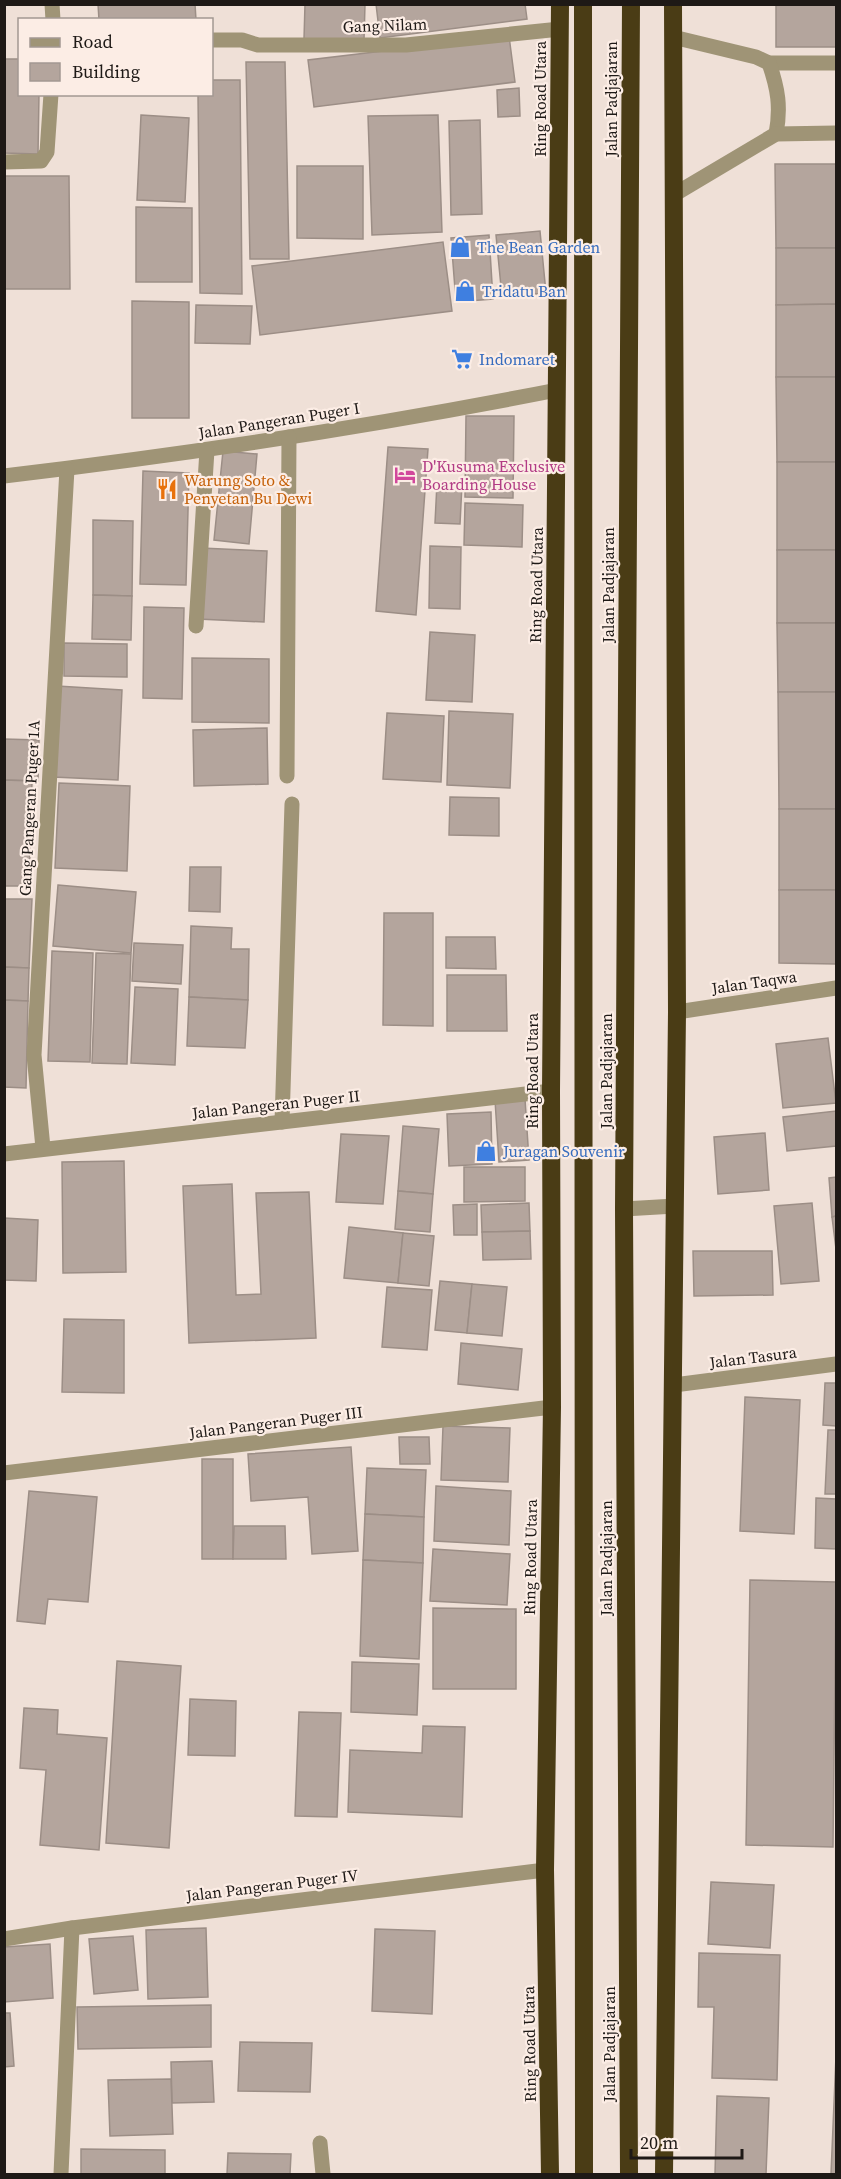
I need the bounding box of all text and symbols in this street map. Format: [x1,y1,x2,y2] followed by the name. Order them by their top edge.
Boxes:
[342,13,428,37] street label: Gang Nilam
[18,18,213,96] legend
[72,29,113,54] text: Road
[529,40,551,157] street label: Ring Road Utara
[600,41,622,158] street label: Jalan Padjajaran
[72,59,140,84] text: Building
[448,235,472,259] shop icon: The Bean Garden
[477,236,601,258] place label: The Bean Garden
[453,279,477,303] shop icon: Tridatu Ban
[482,280,566,302] place label: Tridatu Ban
[450,347,474,371] supermarket icon: Indomaret
[479,348,556,370] place label: Indomaret
[196,396,361,444] street label: Jalan Pangeran Puger I
[422,455,565,495] place label: D'Kusuma Exclusive Boarding House
[393,463,417,487] hotel icon: D'Kusuma Exclusive Boarding House
[184,469,313,509] place label: Warung Soto & Penyetan Bu Dewi
[155,477,179,501] restaurant icon: Warung Soto & Penyetan Bu Dewi
[524,526,548,643] street label: Ring Road Utara
[597,527,619,644] street label: Jalan Padjajaran
[13,719,45,897] street label: Gang Pangeran Puger 1A
[709,965,799,999] street label: Jalan Taqwa
[521,1012,543,1129] street label: Ring Road Utara
[595,1013,617,1130] street label: Jalan Padjajaran
[190,1084,361,1124] street label: Jalan Pangeran Puger II
[474,1139,498,1163] shop icon: Juragan Souvenir
[502,1140,625,1162] place label: Juragan Souvenir
[707,1341,799,1373] street label: Jalan Tasura
[187,1400,364,1444] street label: Jalan Pangeran Puger III
[518,1498,542,1615] street label: Ring Road Utara
[595,1500,617,1617] street label: Jalan Padjajaran
[184,1863,360,1907] street label: Jalan Pangeran Puger IV
[517,1985,541,2102] street label: Ring Road Utara
[598,1986,620,2103] street label: Jalan Padjajaran
[631,2122,742,2160] scale bar
[640,2130,678,2155] text: 20 m

